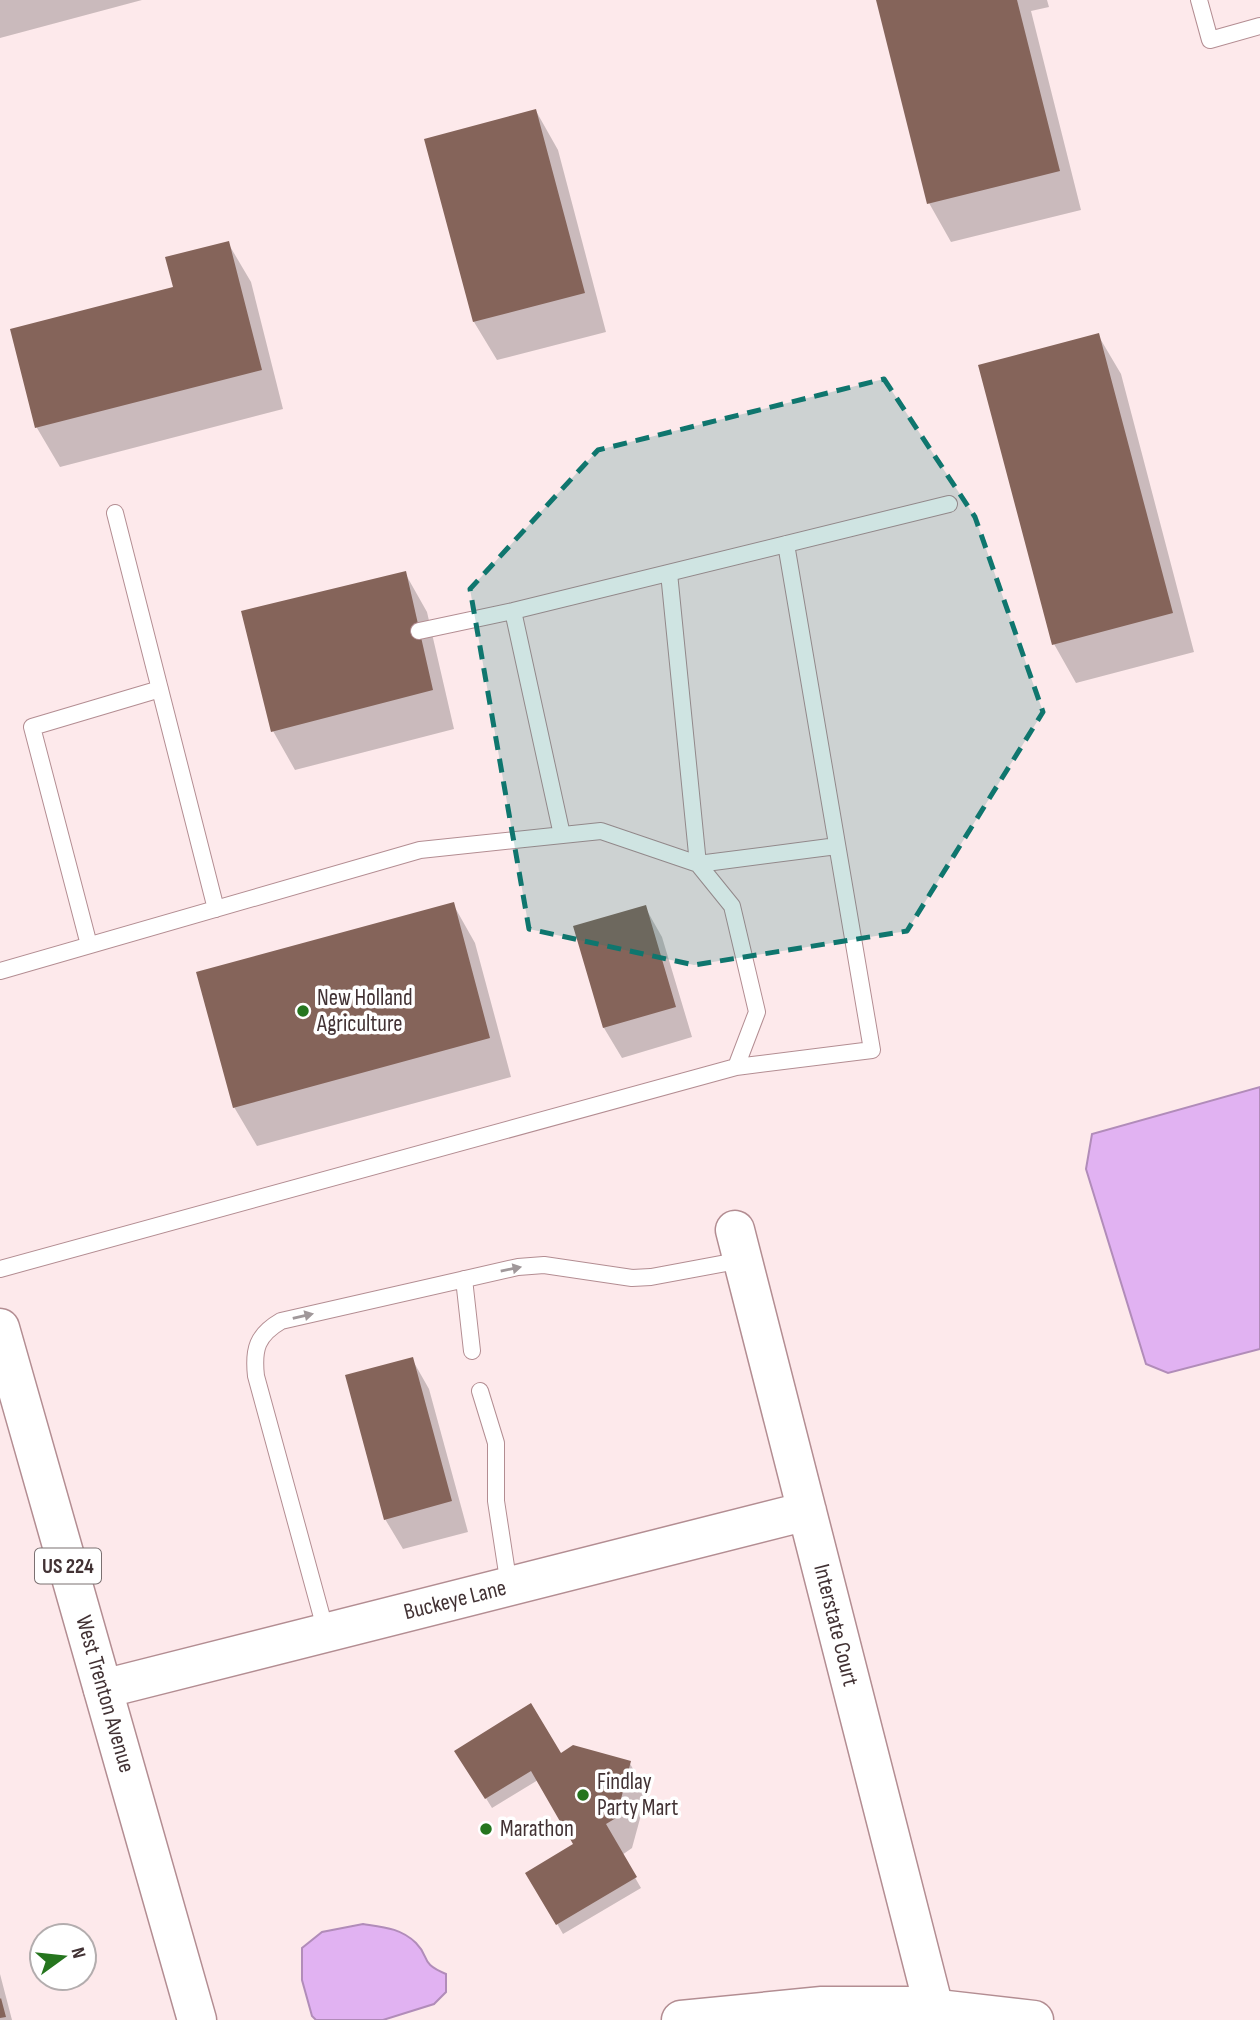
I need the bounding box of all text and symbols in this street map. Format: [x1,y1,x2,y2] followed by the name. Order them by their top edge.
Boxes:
[316,984,413,1038] place label: New Holland Agriculture
[295,1003,311,1019] marker: New Holland Agriculture
[500,1263,522,1274] one-way arrow
[292,1310,314,1321] one-way arrow
[35,1548,101,1584] road number: US 224
[807,1561,865,1689] street label: Interstate Court
[401,1574,509,1626] street label: Buckeye Lane
[69,1612,141,1776] street label: West Trenton Avenue
[597,1768,678,1822] place label: Findlay Party Mart
[575,1787,591,1803] marker: Findlay Party Mart
[500,1815,574,1843] place label: Marathon
[478,1821,494,1837] marker: Marathon
[28,1922,98,1992] north arrow
[66,1945,90,1961] text: N

